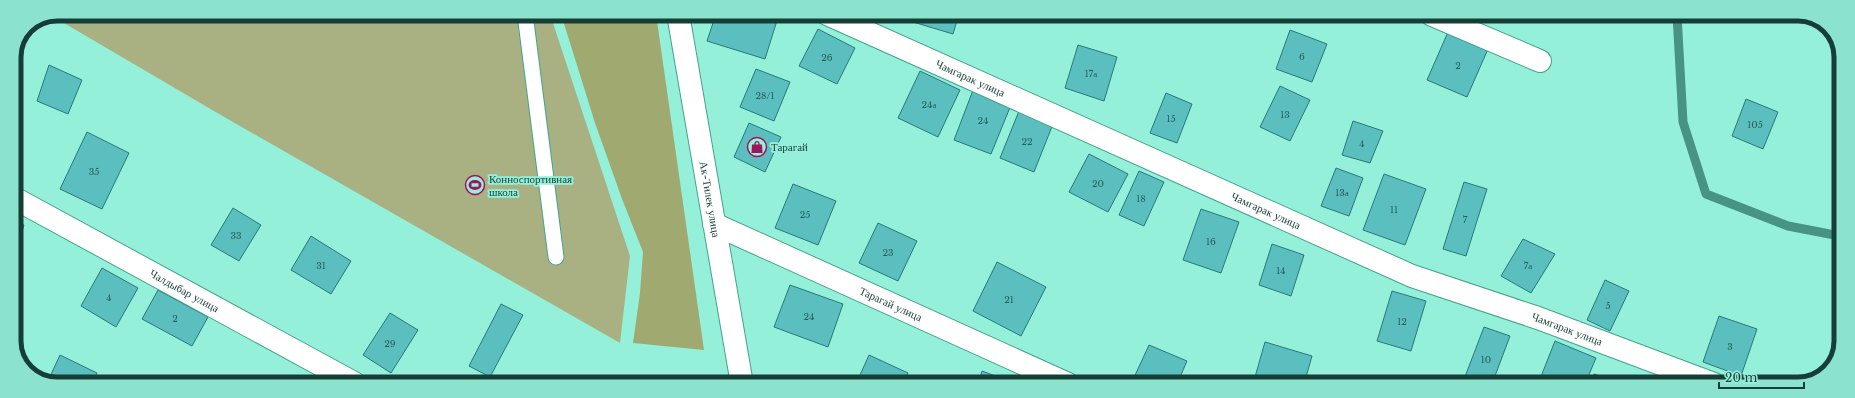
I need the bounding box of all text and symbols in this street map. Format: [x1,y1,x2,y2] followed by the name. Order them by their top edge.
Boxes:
[1299,51,1305,62] house number: 6
[821,52,833,63] house number: 26
[933,57,1007,100] street label: Чамгарак улица
[1455,60,1461,71] house number: 2
[1085,68,1097,79] house number: 17а
[755,90,775,101] house number: 28/1
[922,99,936,110] house number: 24а
[1280,109,1290,120] house number: 13
[1166,113,1176,124] house number: 15
[978,115,988,126] house number: 24
[1747,119,1763,130] house number: 105
[746,136,768,158] shop icon: Тарагай
[1021,136,1033,147] house number: 22
[1359,138,1365,149] house number: 4
[771,140,808,154] place label: Тарагай
[697,160,724,238] street label: Ак-Тилек улица
[89,166,99,177] house number: 35
[489,172,572,199] place label: Конноспортивная школа
[464,174,486,196] sports icon: Конноспортивная школа
[1092,178,1104,189] house number: 20
[1335,187,1349,198] house number: 13а
[1229,189,1303,232] street label: Чамгарак улица
[1136,193,1146,204] house number: 18
[1390,204,1398,215] house number: 11
[800,209,810,220] house number: 25
[1463,214,1468,225] house number: 7
[230,230,242,241] house number: 33
[1206,236,1216,247] house number: 16
[882,247,894,258] house number: 23
[316,260,326,271] house number: 31
[1524,260,1532,271] house number: 7а
[1276,265,1286,276] house number: 14
[147,266,222,315] street label: Чалдыбар улица
[857,284,924,324] street label: Тарагай улица
[106,292,112,303] house number: 4
[1004,294,1014,305] house number: 21
[1605,300,1611,311] house number: 5
[1530,309,1605,349] street label: Чамгарак улица
[804,311,814,322] house number: 24
[172,313,178,324] house number: 2
[1397,316,1407,327] house number: 12
[384,338,396,349] house number: 29
[1727,341,1733,352] house number: 3
[1481,354,1491,365] house number: 10
[1719,364,1804,390] scale bar
[1725,370,1757,385] text: 20 m

